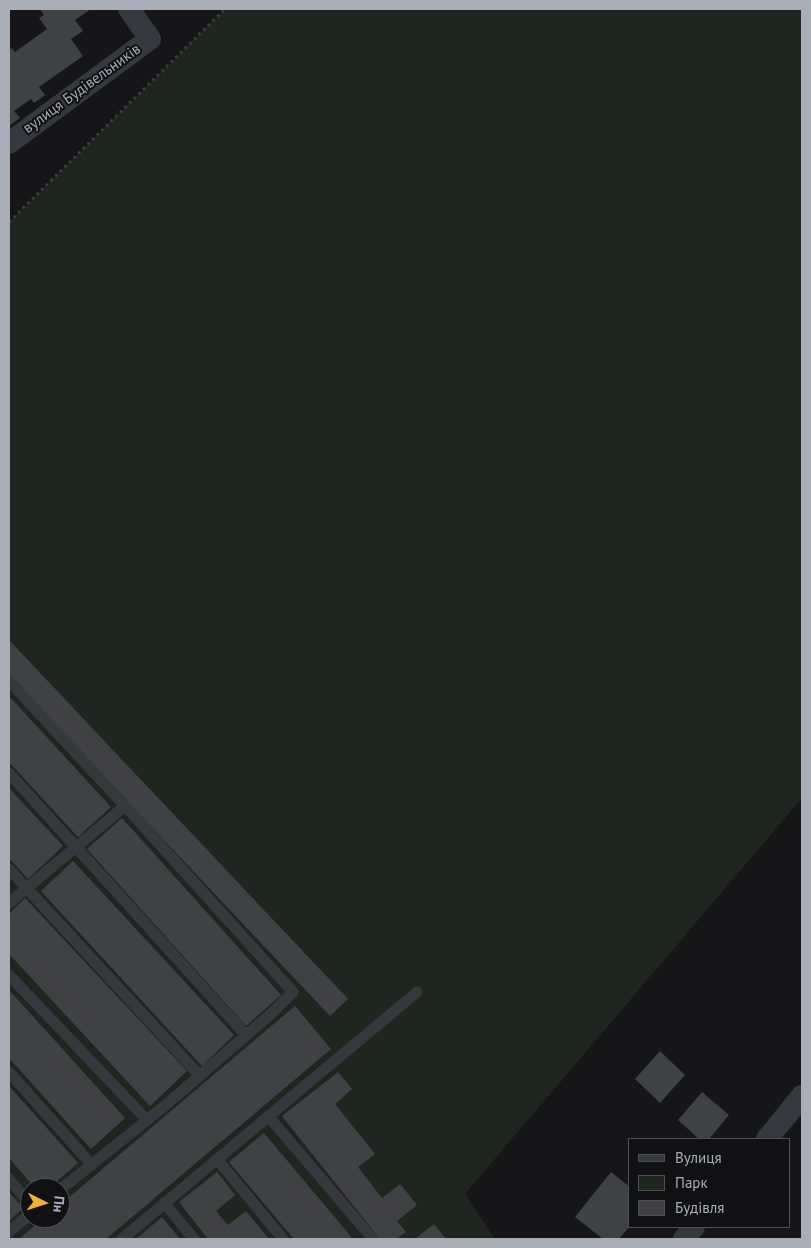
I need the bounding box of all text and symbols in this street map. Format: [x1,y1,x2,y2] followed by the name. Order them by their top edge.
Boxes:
[20,40,144,138] street label: вулиця Будівельників
[628,1138,791,1228] legend
[675,1148,722,1167] text: Вулиця
[675,1173,708,1192] text: Парк
[20,1178,70,1228] north arrow
[49,1195,69,1213] text: Пн
[675,1198,724,1217] text: Будівля

